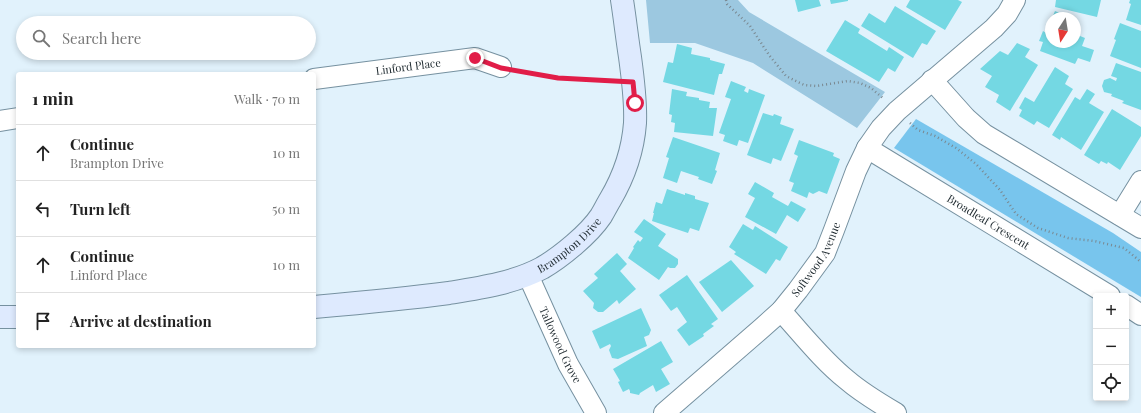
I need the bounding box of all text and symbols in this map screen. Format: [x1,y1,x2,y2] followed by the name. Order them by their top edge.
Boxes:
[1045,12,1081,48] north arrow
[16,16,316,60] search box
[30,27,52,49] icon: search
[62,28,141,48] text: Search here
[466,49,484,67] route end
[375,54,442,78] street label: Linford Place
[32,87,74,109] text: 1 min
[234,90,300,107] text: Walk · 70 m
[626,94,644,112] route start
[70,134,134,154] text: Continue
[32,142,54,164] icon: ahead
[273,144,300,161] text: 10 m
[70,154,164,171] text: Brampton Drive
[944,191,1033,252] street label: Broadleaf Crescent
[32,198,54,220] icon: left
[70,199,131,219] text: Turn left
[272,200,300,217] text: 50 m
[534,214,605,276] street label: Brampton Drive
[788,219,843,300] street label: Softwood Avenue
[70,246,134,266] text: Continue
[32,254,54,276] icon: ahead
[273,256,300,273] text: 10 m
[70,266,147,283] text: Linford Place
[1093,293,1129,401] map controls
[1093,293,1129,329] button: +
[536,304,586,386] street label: Tallowood Grove
[32,310,54,332] icon: arrive
[70,311,212,331] text: Arrive at destination
[1093,329,1129,365] button: −
[1093,365,1129,401] button: locate

